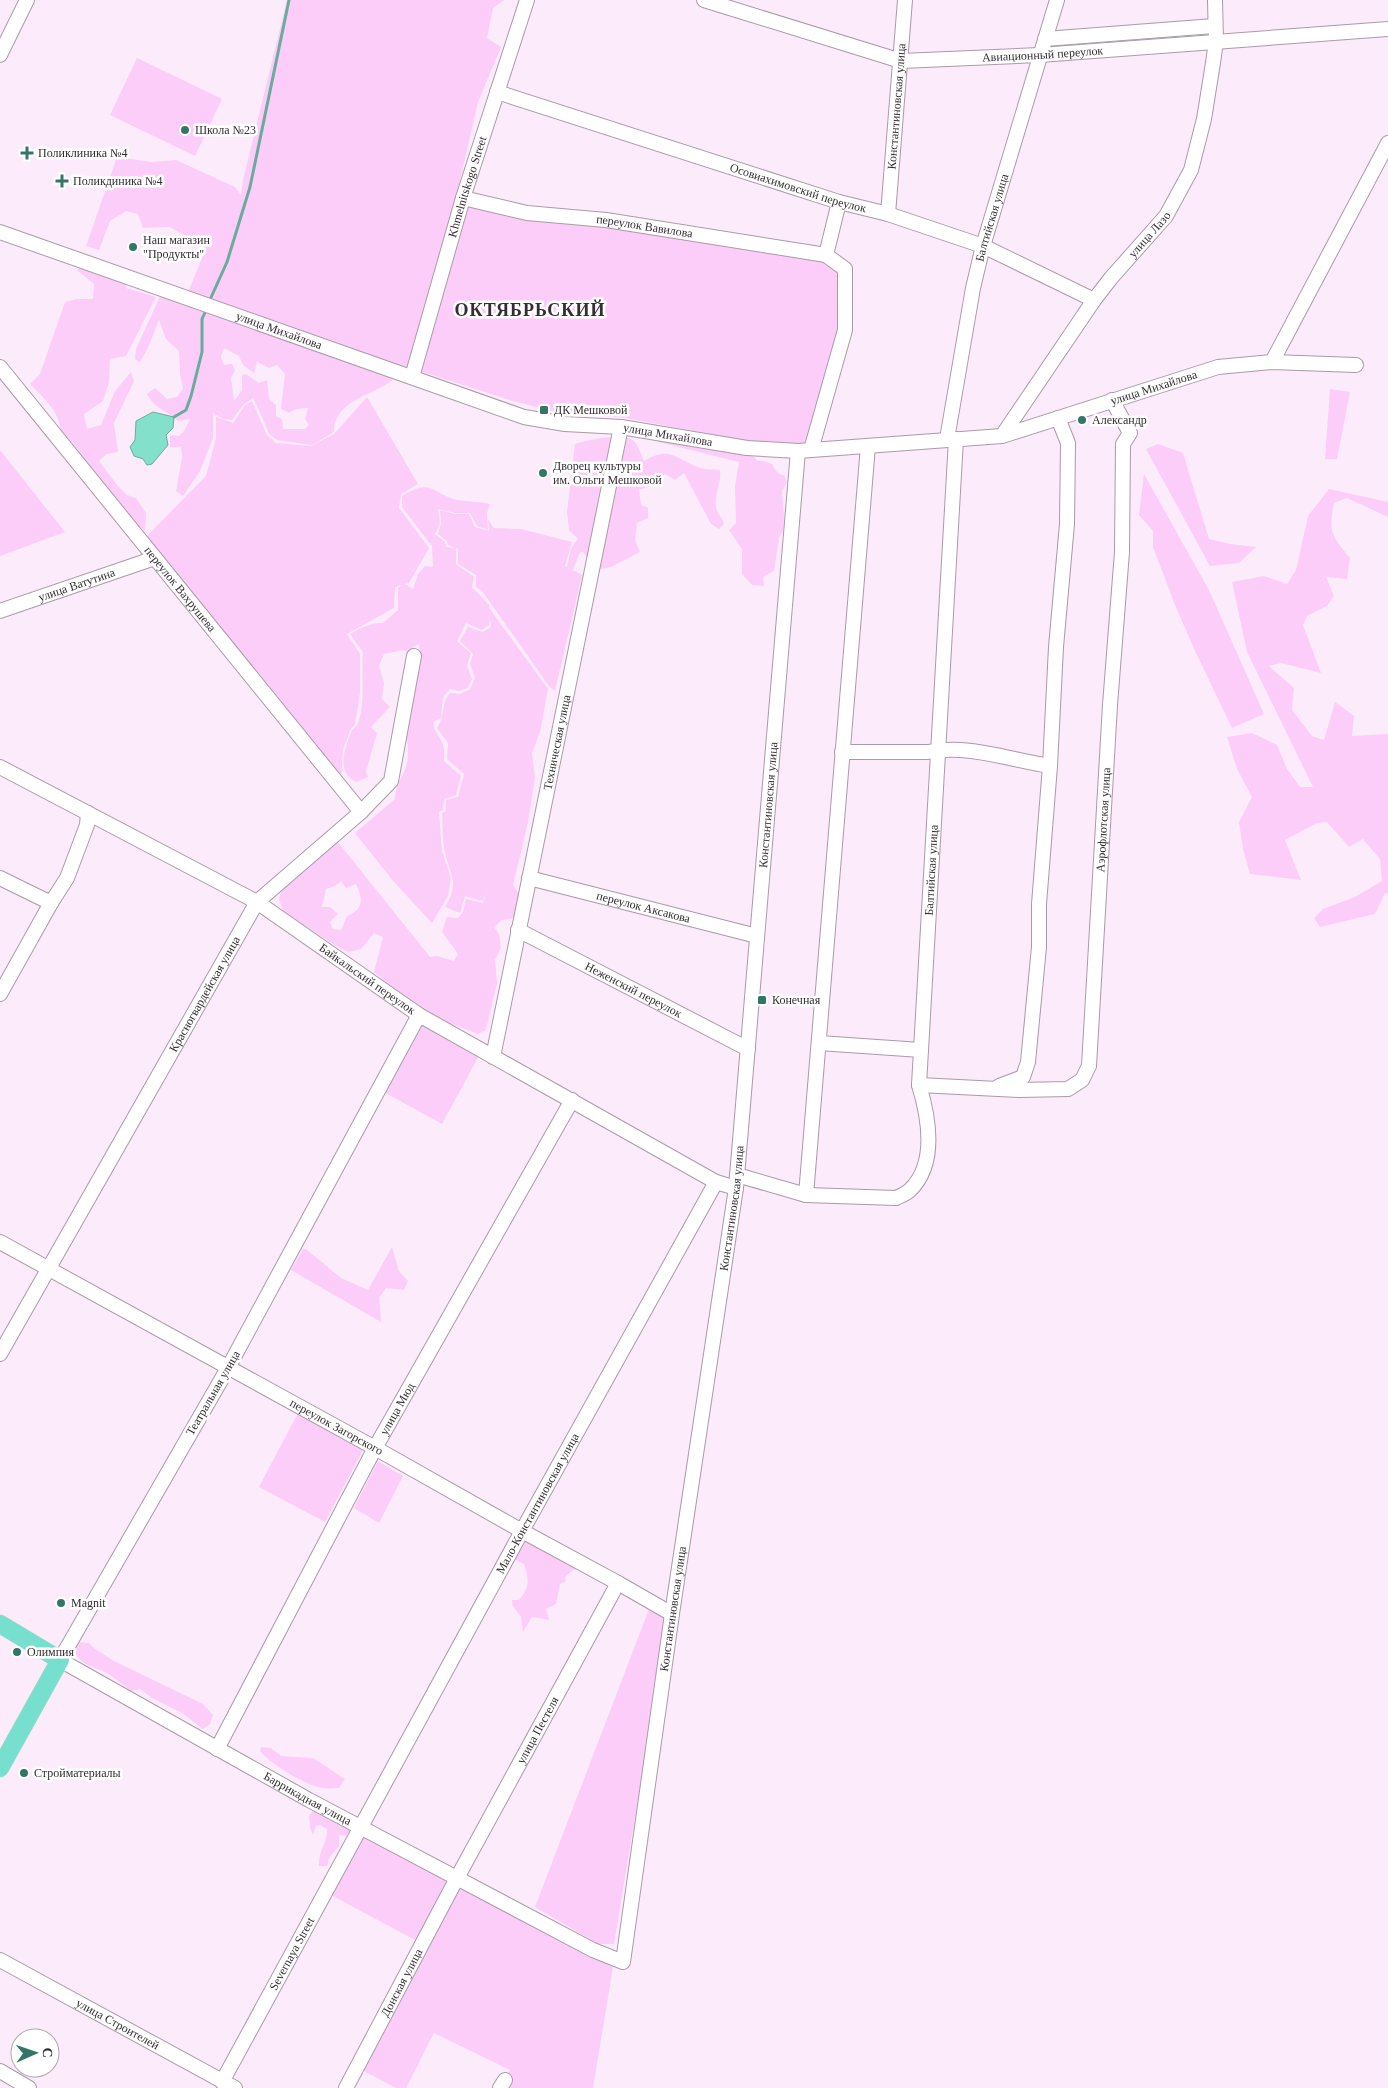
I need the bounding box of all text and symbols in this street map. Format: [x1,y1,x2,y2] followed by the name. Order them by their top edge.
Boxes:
[885,42,909,170] street label: Константиновская улица
[982,43,1104,64] street label: Авиационный переулок
[195,123,256,137] place label: Школа №23
[179,124,191,136] marker: Школа №23
[445,134,490,239] street label: Khmelnitskogo Street
[20,146,34,160] marker: Поликлиника №4
[38,146,127,160] place label: Поликлиника №4
[728,160,868,215] street label: Осовиахимовский переулок
[973,171,1012,263] street label: Балтийская улица
[55,174,69,188] marker: Поликдиника №4
[73,174,163,188] place label: Поликдиника №4
[1125,210,1174,260] street label: улица Лазо
[596,212,694,241] street label: переулок Вавилова
[143,233,210,261] place label: Наш магазин "Продукты"
[127,241,139,253] marker: Наш магазин "Продукты"
[455,299,605,320] district label: ОКТЯБРЬСКИЙ
[234,309,325,352] street label: улица Михайлова
[1109,367,1199,408] street label: улица Михайлова
[554,403,628,417] place label: ДК Мешковой
[538,404,550,416] marker: ДК Мешковой
[1092,413,1147,427] place label: Александр
[1076,414,1088,426] marker: Александр
[622,421,714,449] street label: улица Михайлова
[553,459,662,487] place label: Дворец культуры им. Ольги Мешковой
[537,467,549,479] marker: Дворец культуры им. Ольги Мешковой
[141,544,219,635] street label: переулок Вахрушева
[36,565,117,604] street label: улица Ватутина
[540,693,574,791] street label: Техническая улица
[756,741,781,869] street label: Константиновская улица
[1093,766,1113,873] street label: Аэрофлотская улица
[922,824,941,916] street label: Балтийская улица
[595,888,692,926] street label: переулок Аксакова
[166,933,243,1055] street label: Красногвардейская улица
[317,941,419,1018] street label: Байкальский переулок
[583,959,684,1021] street label: Неженский переулок
[772,993,821,1007] place label: Конечная
[756,994,768,1006] marker: Конечная
[717,1144,747,1272] street label: Константиновская улица
[183,1348,243,1438] street label: Театральная улица
[377,1380,418,1437] street label: улица Мюд
[287,1396,386,1458] street label: переулок Загорского
[493,1430,582,1576] street label: Мало-Константиновская улица
[657,1545,689,1672] street label: Константиновская улица
[71,1596,106,1610] place label: Magnit
[55,1597,67,1609] marker: Magnit
[27,1645,75,1659] place label: Олимпия
[11,1646,23,1658] marker: Олимпия
[514,1694,562,1766] street label: улица Пестеля
[34,1766,121,1780] place label: Стройматериалы
[18,1767,30,1779] marker: Стройматериалы
[261,1769,354,1828] street label: Баррикадная улица
[266,1914,318,1993] street label: Severnaya Street
[378,1946,426,2019] street label: Донская улица
[74,1996,162,2053] street label: улица Строителей
[10,2028,60,2078] north arrow
[40,2047,55,2058] text: С

